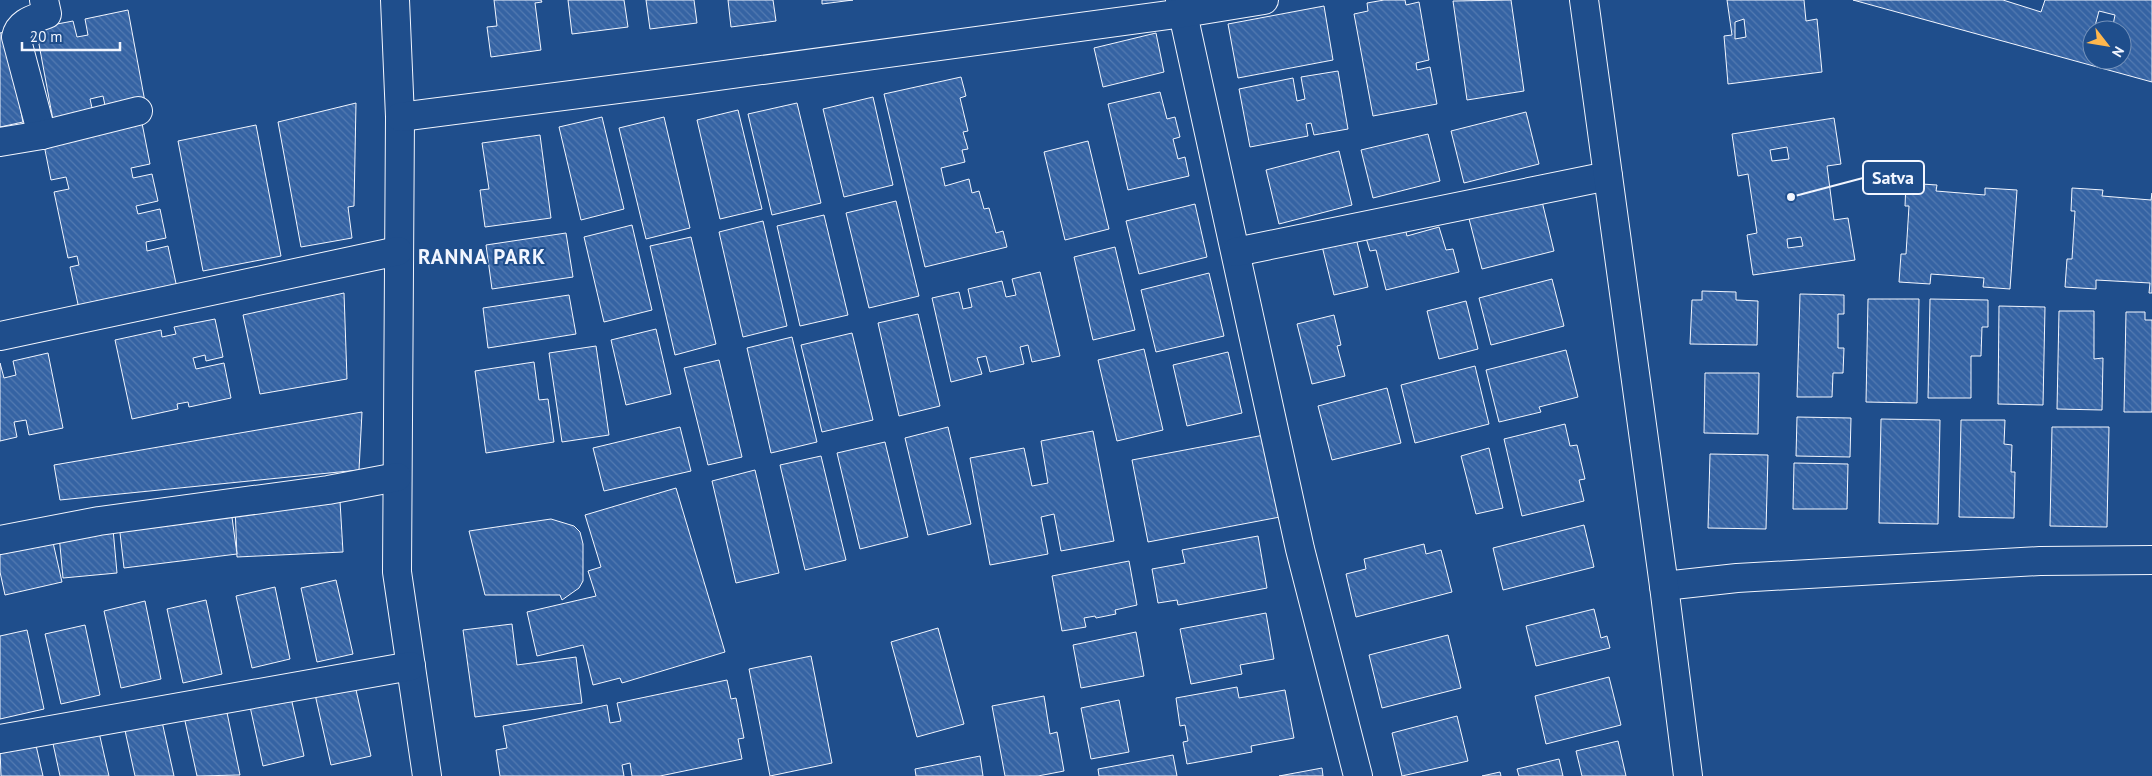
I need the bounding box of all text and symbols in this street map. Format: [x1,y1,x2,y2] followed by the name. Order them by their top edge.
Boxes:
[22,20,120,52] scale bar
[2082,20,2132,70] north arrow
[30,27,63,46] text: 20 m
[2108,43,2128,60] text: N
[1863,161,1924,194] callout: Satva
[1872,166,1914,189] text: Satva
[418,243,546,270] district label: RANNA PARK

